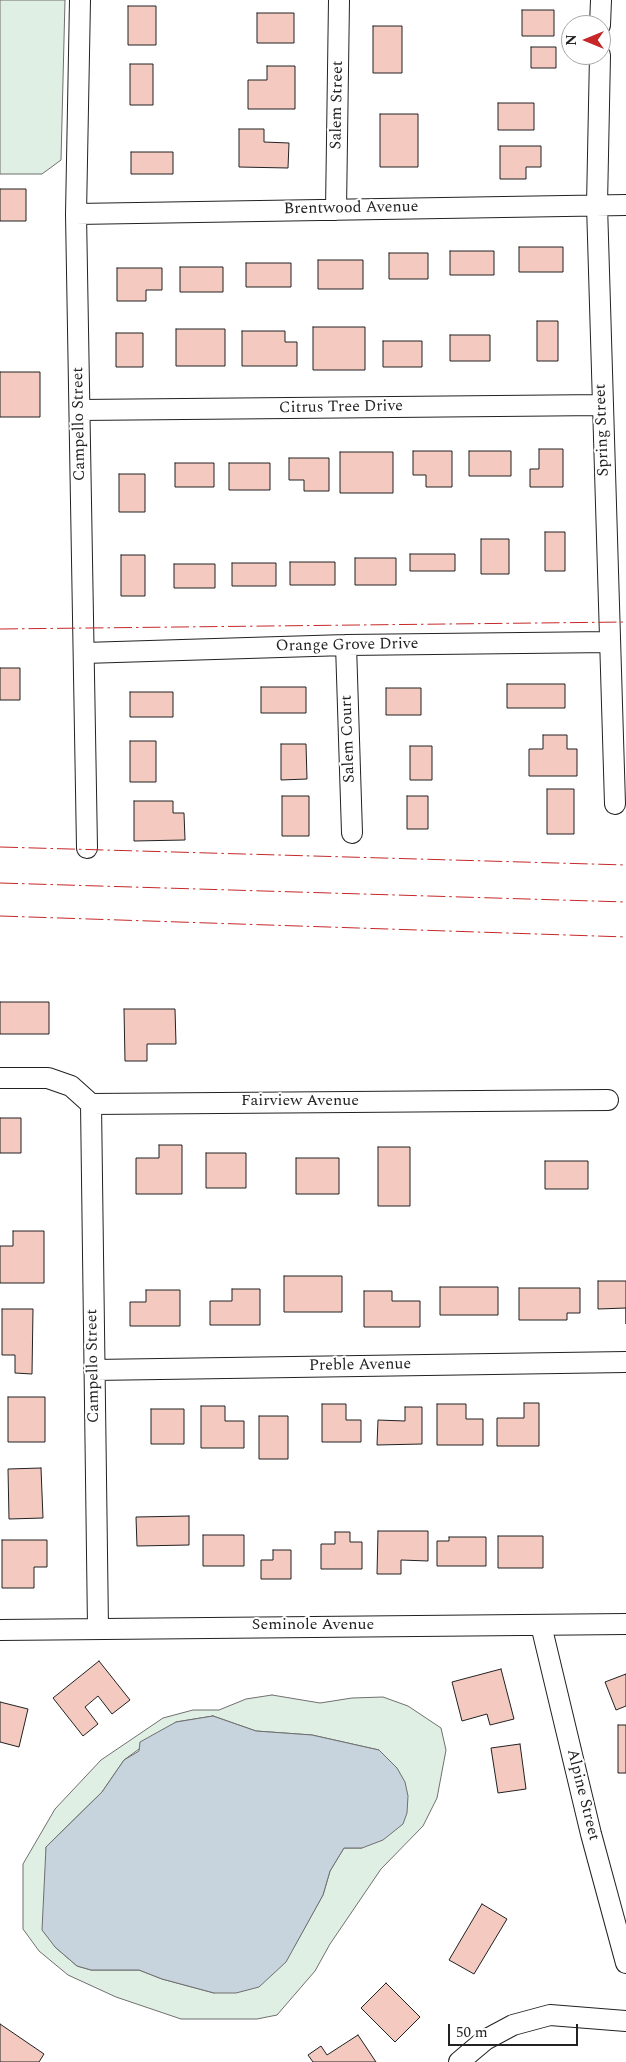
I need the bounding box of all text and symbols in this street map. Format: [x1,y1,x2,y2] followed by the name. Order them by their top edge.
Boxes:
[561,15,611,65] north arrow
[561,34,582,46] text: N
[328,60,348,150] street label: Salem Street
[283,198,419,220] street label: Brentwood Avenue
[69,367,91,481] street label: Campello Street
[592,383,614,477] street label: Spring Street
[279,397,403,419] street label: Citrus Tree Drive
[275,635,419,657] street label: Orange Grove Drive
[338,695,360,783] street label: Salem Court
[241,1092,359,1112] street label: Fairview Avenue
[83,1309,105,1423] street label: Campello Street
[309,1356,411,1376] street label: Preble Avenue
[252,1616,374,1636] street label: Seminole Avenue
[561,1747,603,1843] street label: Alpine Street
[451,2014,581,2046] scale bar
[456,2021,488,2044] text: 50 m

